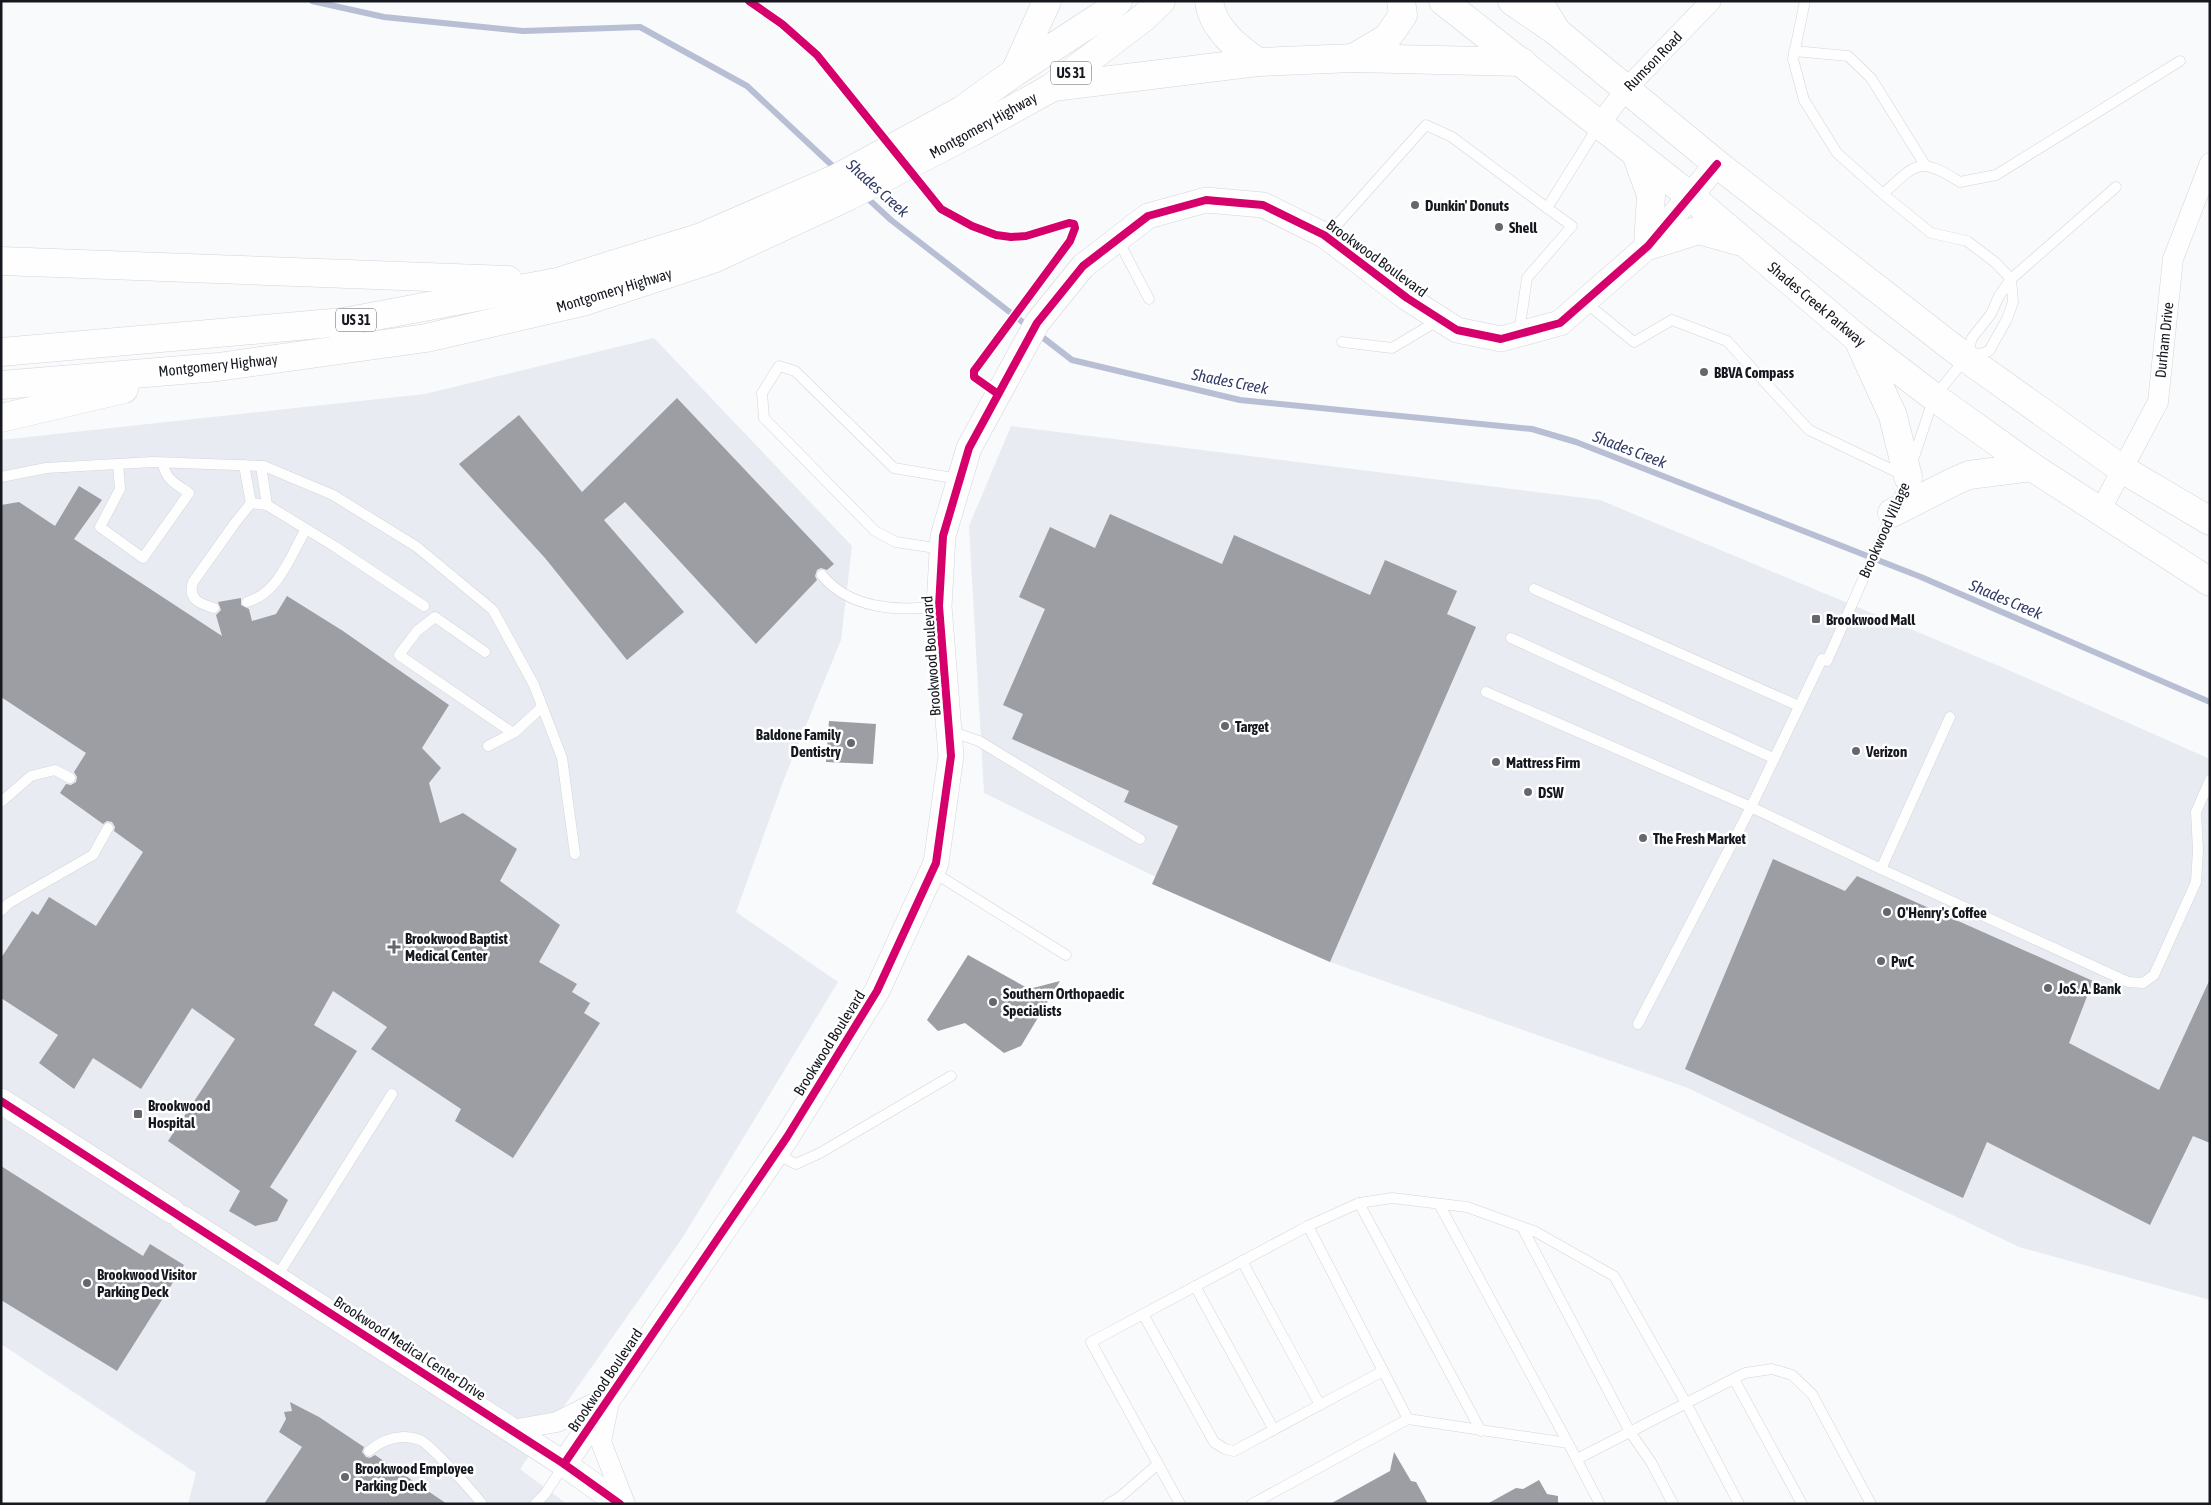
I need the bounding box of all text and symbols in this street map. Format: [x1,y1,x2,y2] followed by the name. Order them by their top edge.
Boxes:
[1621,28,1685,94] street label: Rumson Road
[1051,62,1091,84] road number: US 31
[926,88,1040,162] street label: Montgomery Highway
[843,155,913,221] water label: Shades Creek
[1425,197,1510,214] place label: Dunkin' Donuts
[1409,199,1421,211] marker: Dunkin' Donuts
[1323,216,1431,300] street label: Brookwood Boulevard
[1509,219,1538,236] place label: Shell
[1493,221,1505,233] marker: Shell
[1765,258,1869,350] street label: Shades Creek Parkway
[554,264,674,316] street label: Montgomery Highway
[2152,301,2176,379] street label: Durham Drive
[336,308,376,332] road number: US 31
[157,350,279,380] street label: Montgomery Highway
[1714,364,1795,381] place label: BBVA Compass
[1189,365,1271,397] water label: Shades Creek
[1698,366,1710,378] marker: BBVA Compass
[1590,426,1670,472] water label: Shades Creek
[1855,479,1913,581] street label: Brookwood Village
[1966,575,2046,623] water label: Shades Creek
[918,595,944,717] street label: Brookwood Boulevard
[1826,611,1916,628] place label: Brookwood Mall
[1810,613,1822,625] marker: Brookwood Mall
[1235,718,1269,735] place label: Target
[1219,720,1231,732] marker: Target
[756,726,842,760] place label: Baldone Family Dentistry
[845,737,857,749] marker: Baldone Family Dentistry
[1865,743,1907,760] place label: Verizon
[1850,745,1862,757] marker: Verizon
[1506,754,1580,771] place label: Mattress Firm
[1490,756,1502,768] marker: Mattress Firm
[1538,784,1564,801] place label: DSW
[1522,786,1534,798] marker: DSW
[1653,830,1747,847] place label: The Fresh Market
[1637,832,1649,844] marker: The Fresh Market
[1897,904,1987,921] place label: O'Henry's Coffee
[1881,906,1893,918] marker: O'Henry's Coffee
[405,930,509,964] place label: Brookwood Baptist Medical Center
[387,940,401,954] marker: Brookwood Baptist Medical Center
[1891,953,1914,970] place label: PwC
[1875,955,1887,967] marker: PwC
[2057,980,2121,997] place label: JoS. A. Bank
[2042,982,2054,994] marker: JoS. A. Bank
[1003,985,1125,1019] place label: Southern Orthopaedic Specialists
[790,987,868,1099] street label: Brookwood Boulevard
[987,996,999,1008] marker: Southern Orthopaedic Specialists
[148,1097,210,1131] place label: Brookwood Hospital
[132,1108,144,1120] marker: Brookwood Hospital
[97,1266,197,1300] place label: Brookwood Visitor Parking Deck
[81,1277,93,1289] marker: Brookwood Visitor Parking Deck
[331,1293,489,1404] street label: Brookwood Medical Center Drive
[564,1325,646,1435] street label: Brookwood Boulevard
[355,1460,474,1494] place label: Brookwood Employee Parking Deck
[339,1471,351,1483] marker: Brookwood Employee Parking Deck

